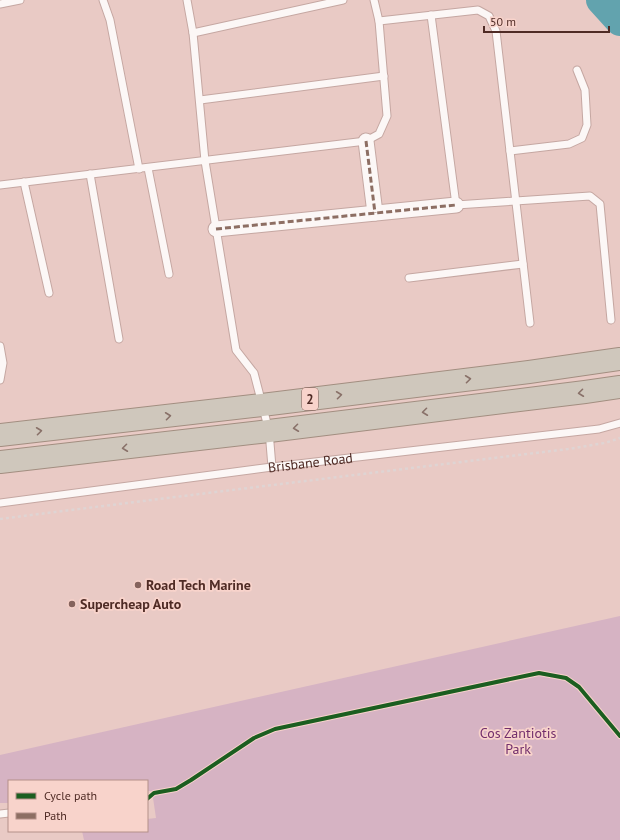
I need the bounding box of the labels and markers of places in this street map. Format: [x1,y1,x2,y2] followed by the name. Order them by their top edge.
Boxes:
[146,576,251,594] place label: Road Tech Marine
[133,580,143,590] marker: Road Tech Marine
[80,595,182,613] place label: Supercheap Auto
[67,599,77,609] marker: Supercheap Auto

